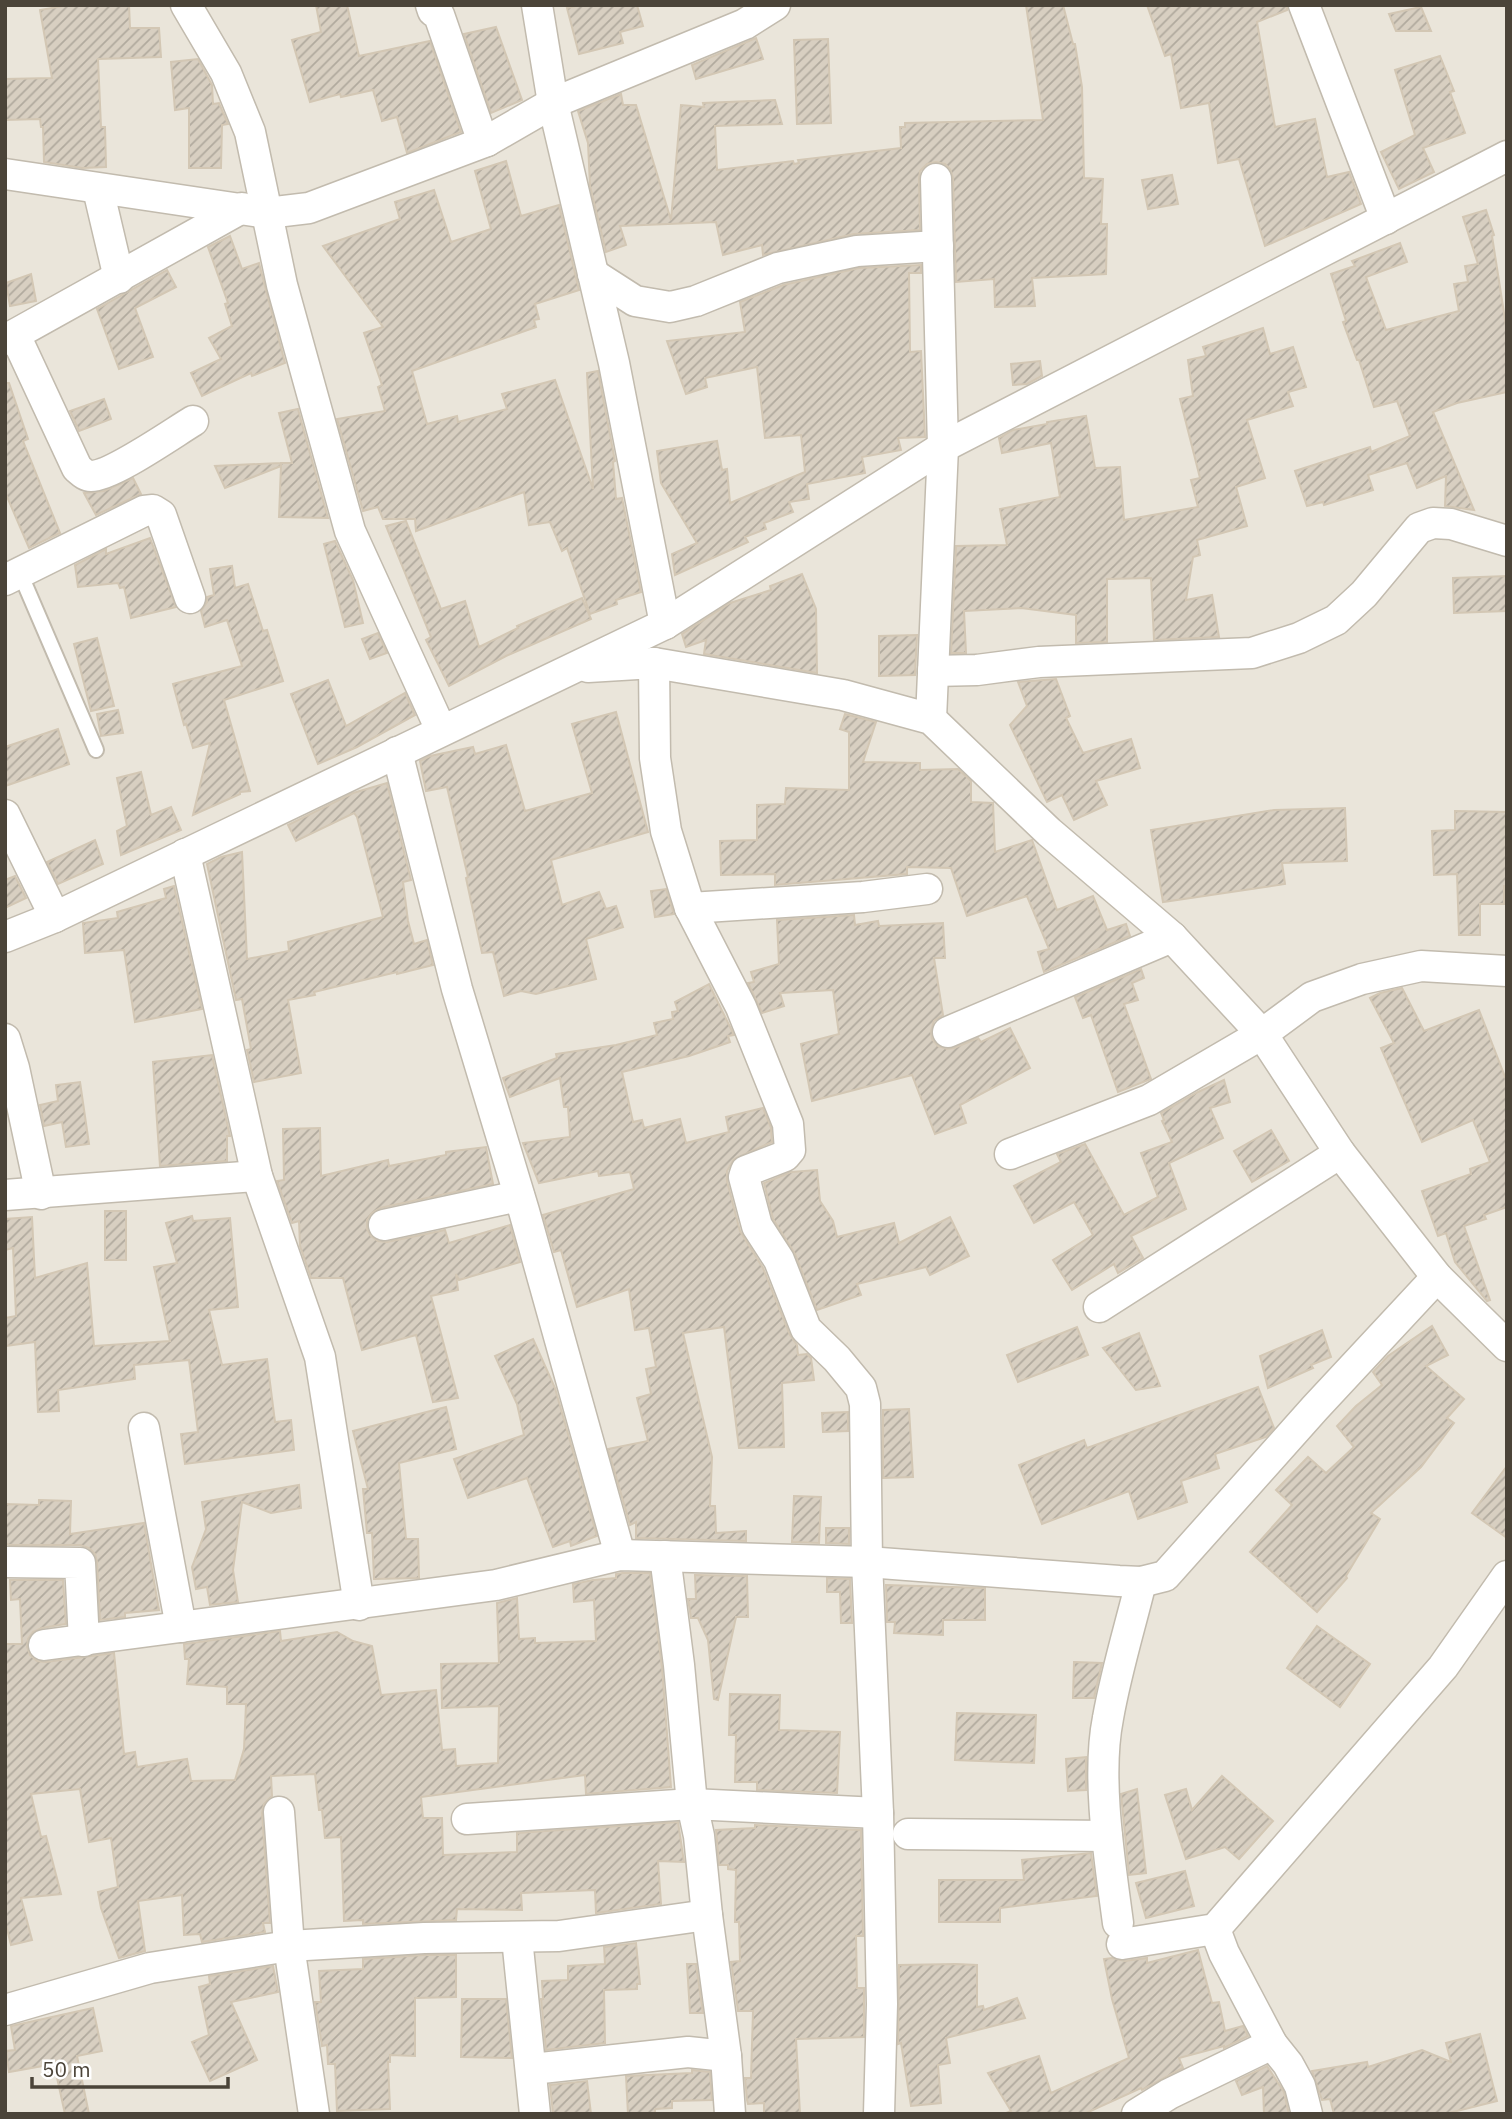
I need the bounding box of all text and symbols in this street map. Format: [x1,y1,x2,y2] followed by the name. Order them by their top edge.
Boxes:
[32,2046,228,2090] scale bar
[42,2055,91,2083] text: 50 m

